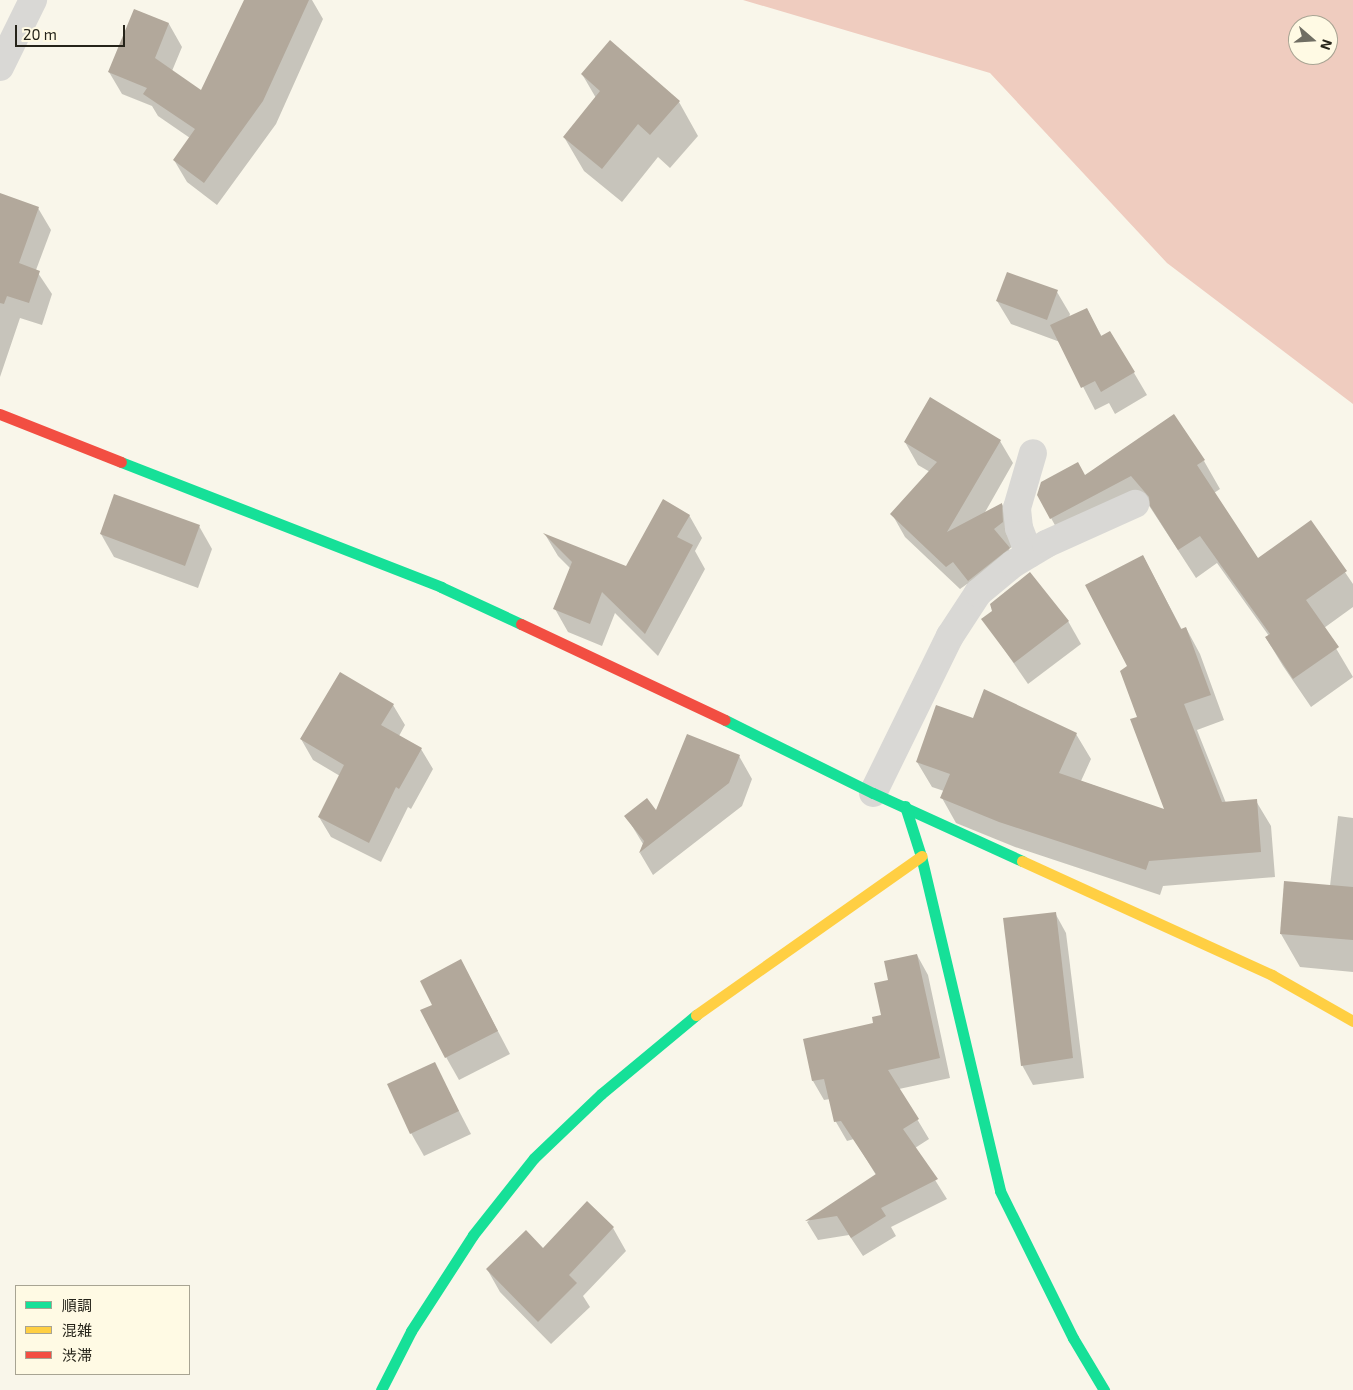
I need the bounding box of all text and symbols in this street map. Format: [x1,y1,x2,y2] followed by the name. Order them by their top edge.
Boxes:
[18,15,128,47] scale bar
[1288,15,1338,65] north arrow
[23,25,57,43] text: 20 m
[1317,37,1336,52] text: N
[15,1285,190,1375] legend
[62,1296,92,1314] text: 順調
[62,1321,92,1339] text: 混雑
[62,1346,92,1364] text: 渋滞

